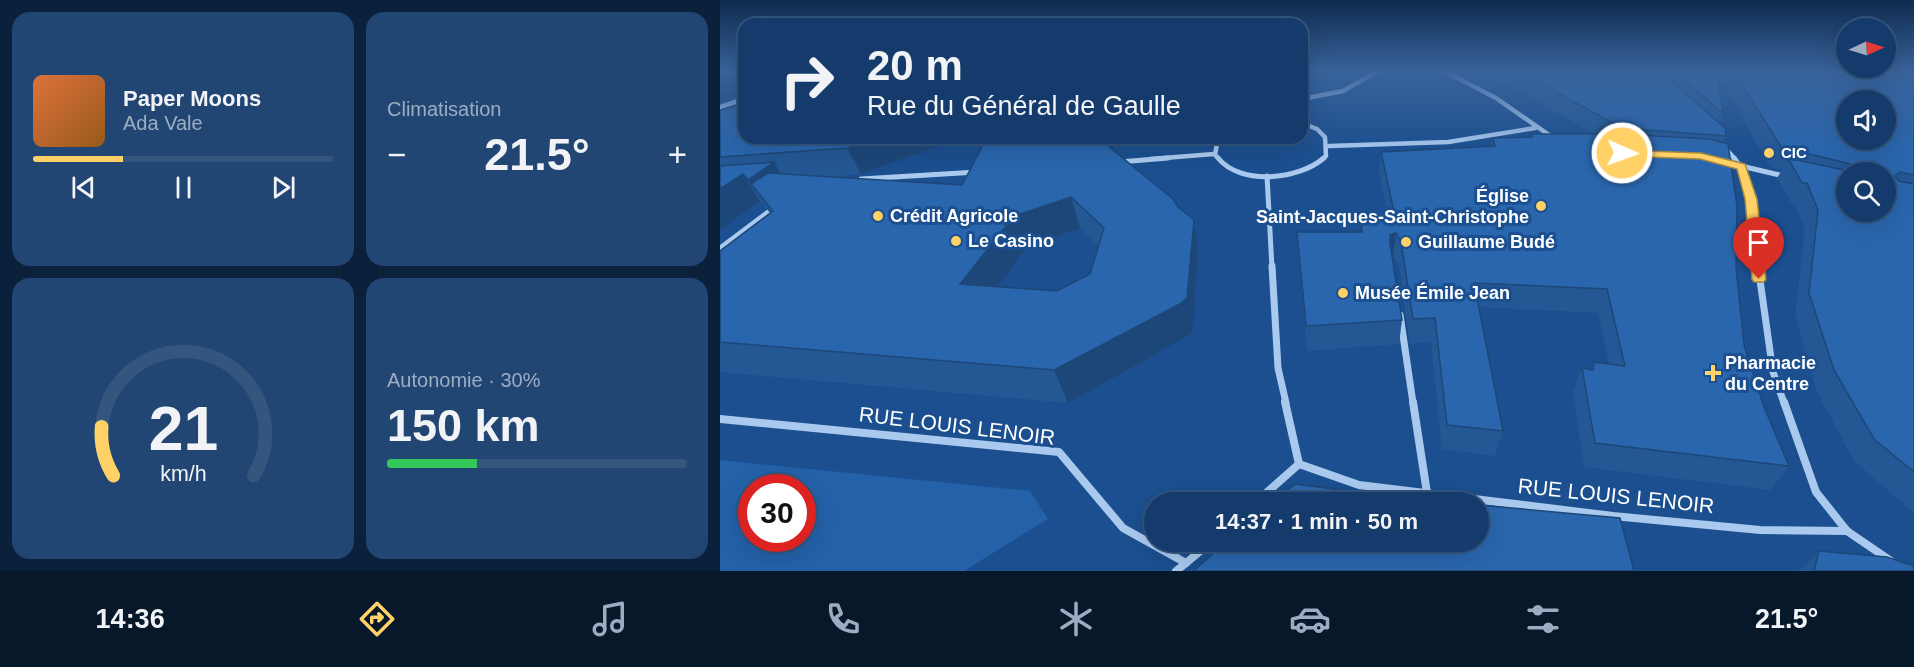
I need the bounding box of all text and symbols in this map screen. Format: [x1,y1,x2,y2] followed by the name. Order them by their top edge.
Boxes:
[1836,18,1896,78] north arrow
[1836,18,1896,222] map controls
[768,42,846,120] icon: right
[867,42,963,89] text: 20 m
[123,86,261,111] text: Paper Moons
[1836,90,1896,150] button: sound
[867,91,1181,121] text: Rue du Général de Gaulle
[387,98,501,120] text: Climatisation
[123,112,203,134] text: Ada Vale
[1590,121,1654,185] position arrow
[484,129,590,180] text: 21.5°
[387,136,406,173] text: −
[668,136,687,173] text: +
[1781,144,1807,161] place label: CIC
[1762,146,1776,160] marker: CIC
[1836,162,1896,222] button: search
[67,171,100,204] icon: previous
[167,171,200,204] icon: pause
[267,171,300,204] icon: next
[1256,185,1529,227] place label: Église Saint-Jacques-Saint-Christophe
[1534,199,1548,213] marker: Église Saint-Jacques-Saint-Christophe
[890,206,1018,226] place label: Crédit Agricole
[871,209,885,223] marker: Crédit Agricole
[1733,217,1784,279] pin
[1742,226,1775,259] icon: arrive
[968,231,1054,251] place label: Le Casino
[1418,232,1555,252] place label: Guillaume Budé
[949,234,963,248] marker: Le Casino
[1399,235,1413,249] marker: Guillaume Budé
[1355,282,1510,303] place label: Musée Émile Jean
[1336,286,1350,300] marker: Musée Émile Jean
[1725,353,1816,394] place label: Pharmacie du Centre
[1706,366,1720,380] marker: Pharmacie du Centre
[387,369,540,391] text: Autonomie · 30%
[148,394,218,463] text: 21
[387,400,540,451] text: 150 km
[858,402,1056,449] street label: RUE LOUIS LENOIR
[160,462,206,486] text: km/h
[738,474,816,552] speed limit sign: 30
[1517,474,1715,517] street label: RUE LOUIS LENOIR
[1215,509,1418,534] text: 14:37 · 1 min · 50 m
[356,598,398,640] icon: directions
[589,598,631,640] icon: music
[822,598,864,640] icon: phone
[1055,598,1097,640] icon: climate
[1289,598,1331,640] icon: car
[1522,598,1564,640] icon: filters
[96,604,165,634] text: 14:36
[1755,604,1818,634] text: 21.5°

